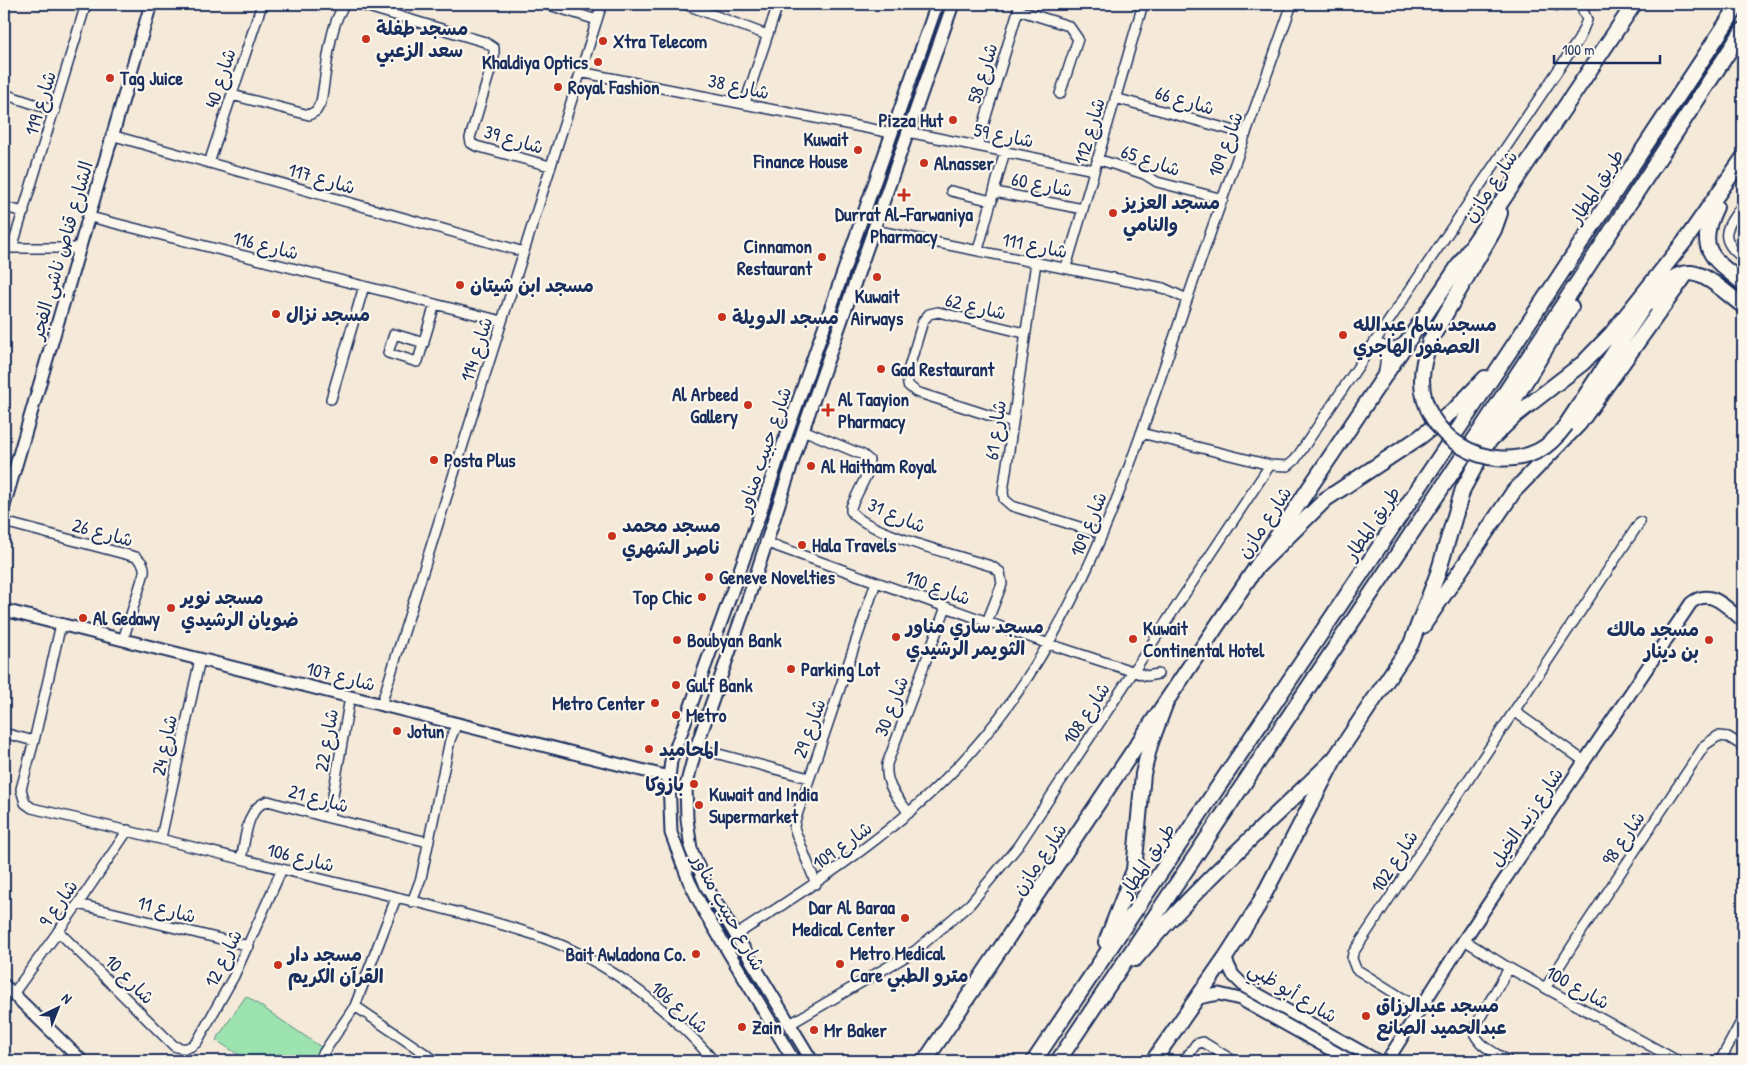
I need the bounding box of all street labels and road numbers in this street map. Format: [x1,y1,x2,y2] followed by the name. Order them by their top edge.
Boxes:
[961,40,1004,107] street label: شارع 58
[198,45,243,111] street label: شارع 40
[706,67,772,106] street label: شارع 38
[18,68,63,139] street label: شارع 119
[1152,79,1218,122] street label: شارع 66
[1067,95,1112,168] street label: شارع 112
[1201,108,1250,181] street label: شارع 109
[972,116,1036,155] street label: شارع 59
[481,118,547,161] street label: شارع 39
[1118,138,1184,183] street label: شارع 65
[1561,144,1630,230] street label: طريق المطار
[1456,145,1524,228] street label: شارع مازن
[285,156,359,201] street label: شارع 117
[23,158,103,345] street label: الشارع قناص ناشي الفجر
[1009,165,1075,204] street label: شارع 60
[230,224,302,267] street label: شارع 116
[1000,226,1070,265] street label: شارع 111
[943,286,1009,327] street label: شارع 62
[453,313,500,385] street label: شارع 114
[730,383,798,517] street label: شارع حبيب مناور
[978,398,1013,462] street label: شارع 61
[1230,481,1298,564] street label: شارع مازن
[1337,481,1406,567] street label: طريق المطار
[1063,488,1114,561] street label: شارع 109
[863,491,930,540] street label: شارع 31
[69,511,136,554] street label: شارع 26
[901,563,974,612] street label: شارع 110
[303,655,378,698] street label: شارع 107
[868,672,915,740] street label: شارع 30
[1056,677,1117,750] street label: شارع 108
[786,695,833,762] street label: شارع 29
[308,707,345,774] street label: شارع 22
[145,712,184,778] street label: شارع 24
[1483,762,1570,872] street label: شارع زيد الخيل
[286,778,352,819] street label: شارع 21
[1595,806,1652,871] street label: شارع 98
[807,815,878,876] street label: شارع 109
[1005,818,1073,901] street label: شارع مازن
[1112,818,1181,904] street label: طريق المطار
[1364,825,1425,898] street label: شارع 102
[264,836,337,879] street label: شارع 106
[684,847,772,976] street label: شارع حبيب مناور
[32,874,85,933] street label: شارع 9
[135,889,199,930] street label: شارع 11
[198,925,249,992] street label: شارع 12
[99,948,161,1010] street label: شارع 10
[1242,955,1342,1032] street label: شارع أبو ظبي
[1541,959,1615,1016] street label: شارع 100
[645,975,714,1040] street label: شارع 106

